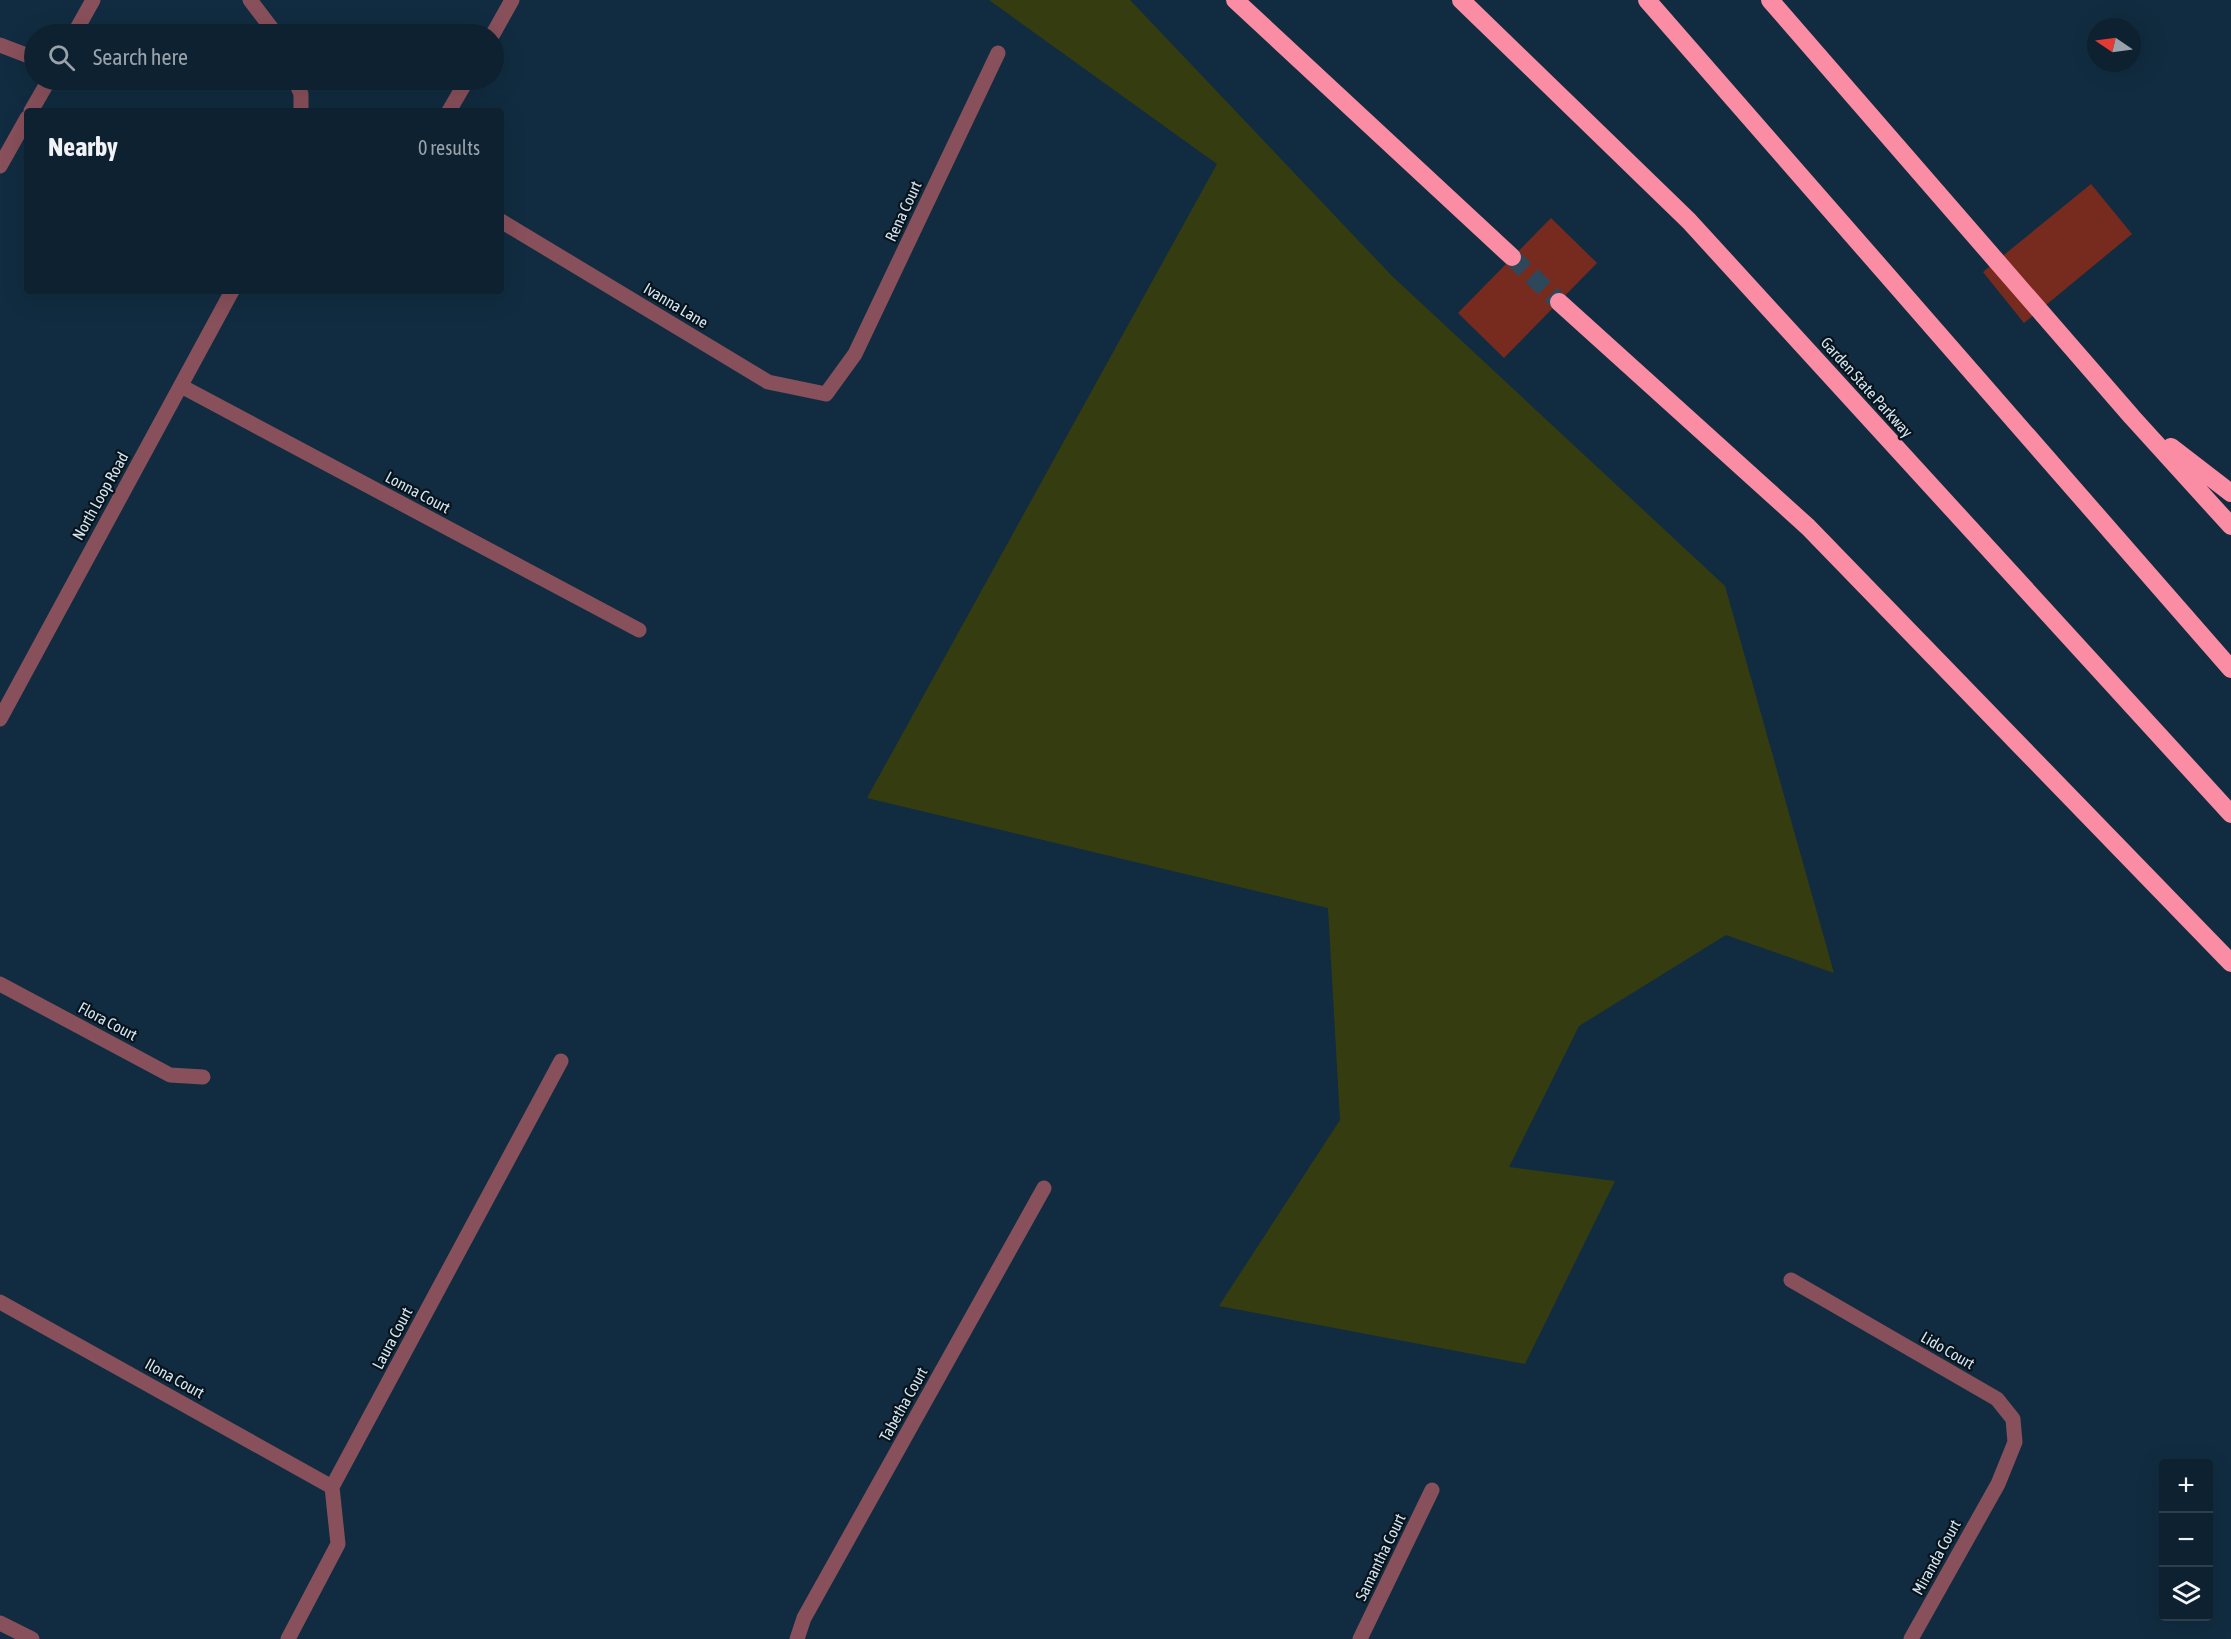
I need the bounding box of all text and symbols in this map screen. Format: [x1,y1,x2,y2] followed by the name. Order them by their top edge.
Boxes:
[2087,18,2141,72] north arrow
[24,24,504,90] search box
[45,41,78,74] icon: search
[93,44,188,70] text: Search here
[48,132,118,162] text: Nearby
[418,136,480,159] text: 0 results
[881,178,925,244] street label: Rena Court
[641,279,711,331] street label: Ivanna Lane
[1817,333,1917,442] street label: Garden State Parkway
[68,449,132,544] street label: North Loop Road
[383,468,454,517] street label: Lonna Court
[76,998,141,1044] street label: Flora Court
[368,1304,416,1372] street label: Laura Court
[1918,1328,1978,1373] street label: Lido Court
[142,1354,208,1402] street label: Ilona Court
[875,1364,931,1444] street label: Tabetha Court
[2159,1459,2213,1621] map controls
[2159,1459,2213,1513] button: +
[1351,1510,1409,1603] street label: Samantha Court
[2159,1513,2213,1567] button: −
[1908,1516,1964,1598] street label: Miranda Court
[2159,1567,2213,1621] button: layers

